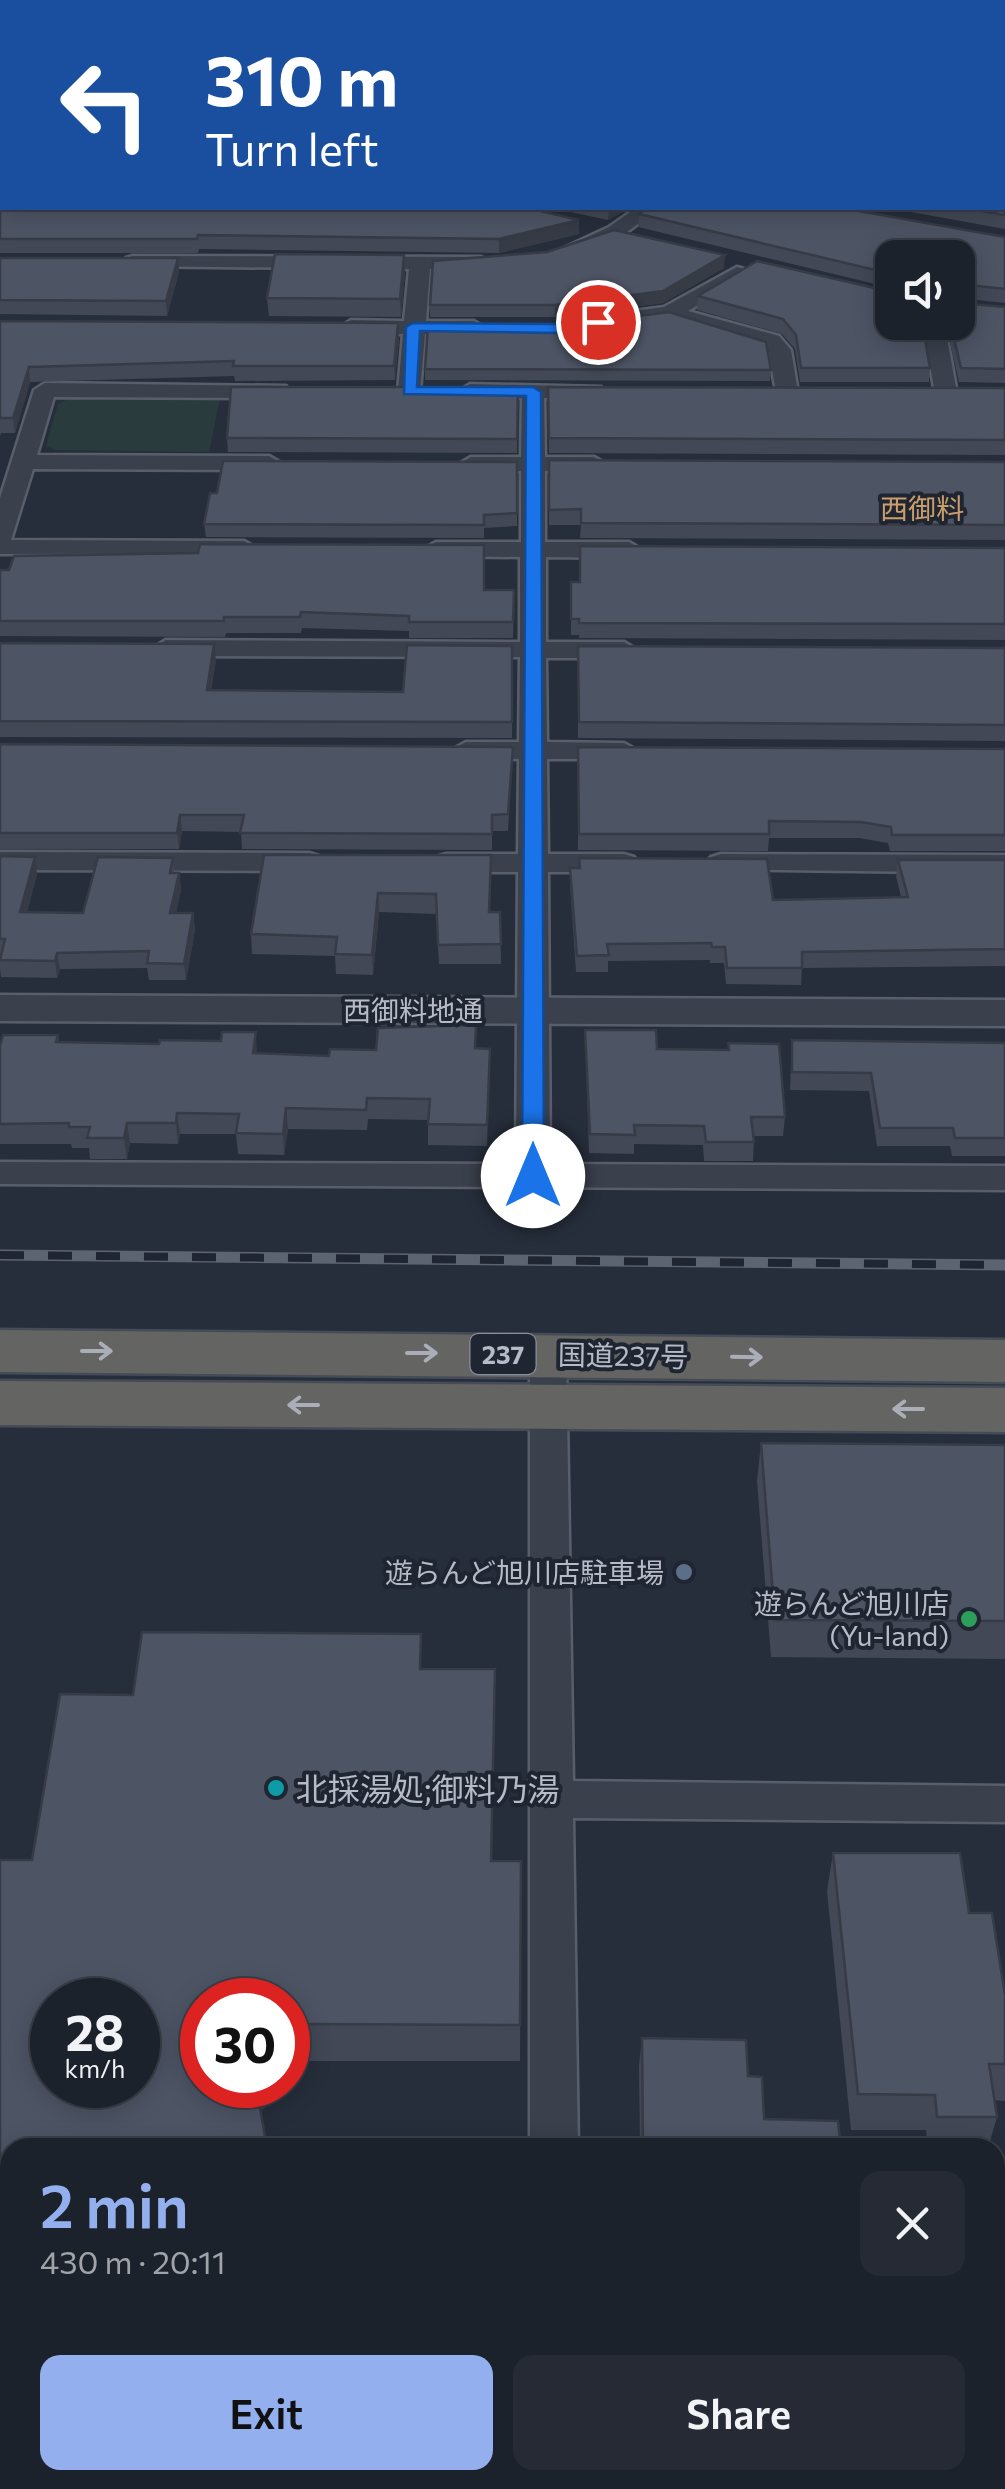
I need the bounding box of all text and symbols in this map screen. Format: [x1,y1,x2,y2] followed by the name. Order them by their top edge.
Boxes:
[205,35,398,120] text: 310 m
[40,40,170,170] icon: left
[205,120,379,175] text: Turn left
[875,240,975,340] map controls
[875,240,975,340] button: sound
[556,280,641,365] pin
[571,295,626,350] icon: arrive
[880,491,964,525] district label: 西御料
[343,993,483,1027] street label: 西御料地通
[481,1124,585,1228] position arrow
[470,1334,536,1374] road number: 237
[558,1337,688,1373] street label: 国道237号
[80,1342,113,1360] one-way arrow
[406,1344,438,1363] one-way arrow
[731,1348,763,1367] one-way arrow
[287,1396,320,1414] one-way arrow
[892,1400,924,1418] one-way arrow
[385,1555,664,1589] place label: 遊らんど旭川店駐車場
[673,1561,695,1583] marker: 遊らんど旭川店駐車場
[754,1586,949,1652] place label: 遊らんど旭川店 (Yu-land)
[958,1608,980,1630] marker: 遊らんど旭川店 (Yu-land)
[296,1768,560,1808] place label: 北採湯処;御料乃湯
[265,1777,287,1799] marker: 北採湯処;御料乃湯
[180,1978,310,2108] speed limit sign: 30
[65,2000,125,2061] text: 28
[65,2053,125,2083] text: km/h
[40,2167,189,2240] text: 2 min
[860,2171,965,2276] button: close
[40,2241,226,2281] text: 430 m · 20:11
[40,2355,493,2470] button: Exit
[513,2355,965,2470] button: Share

